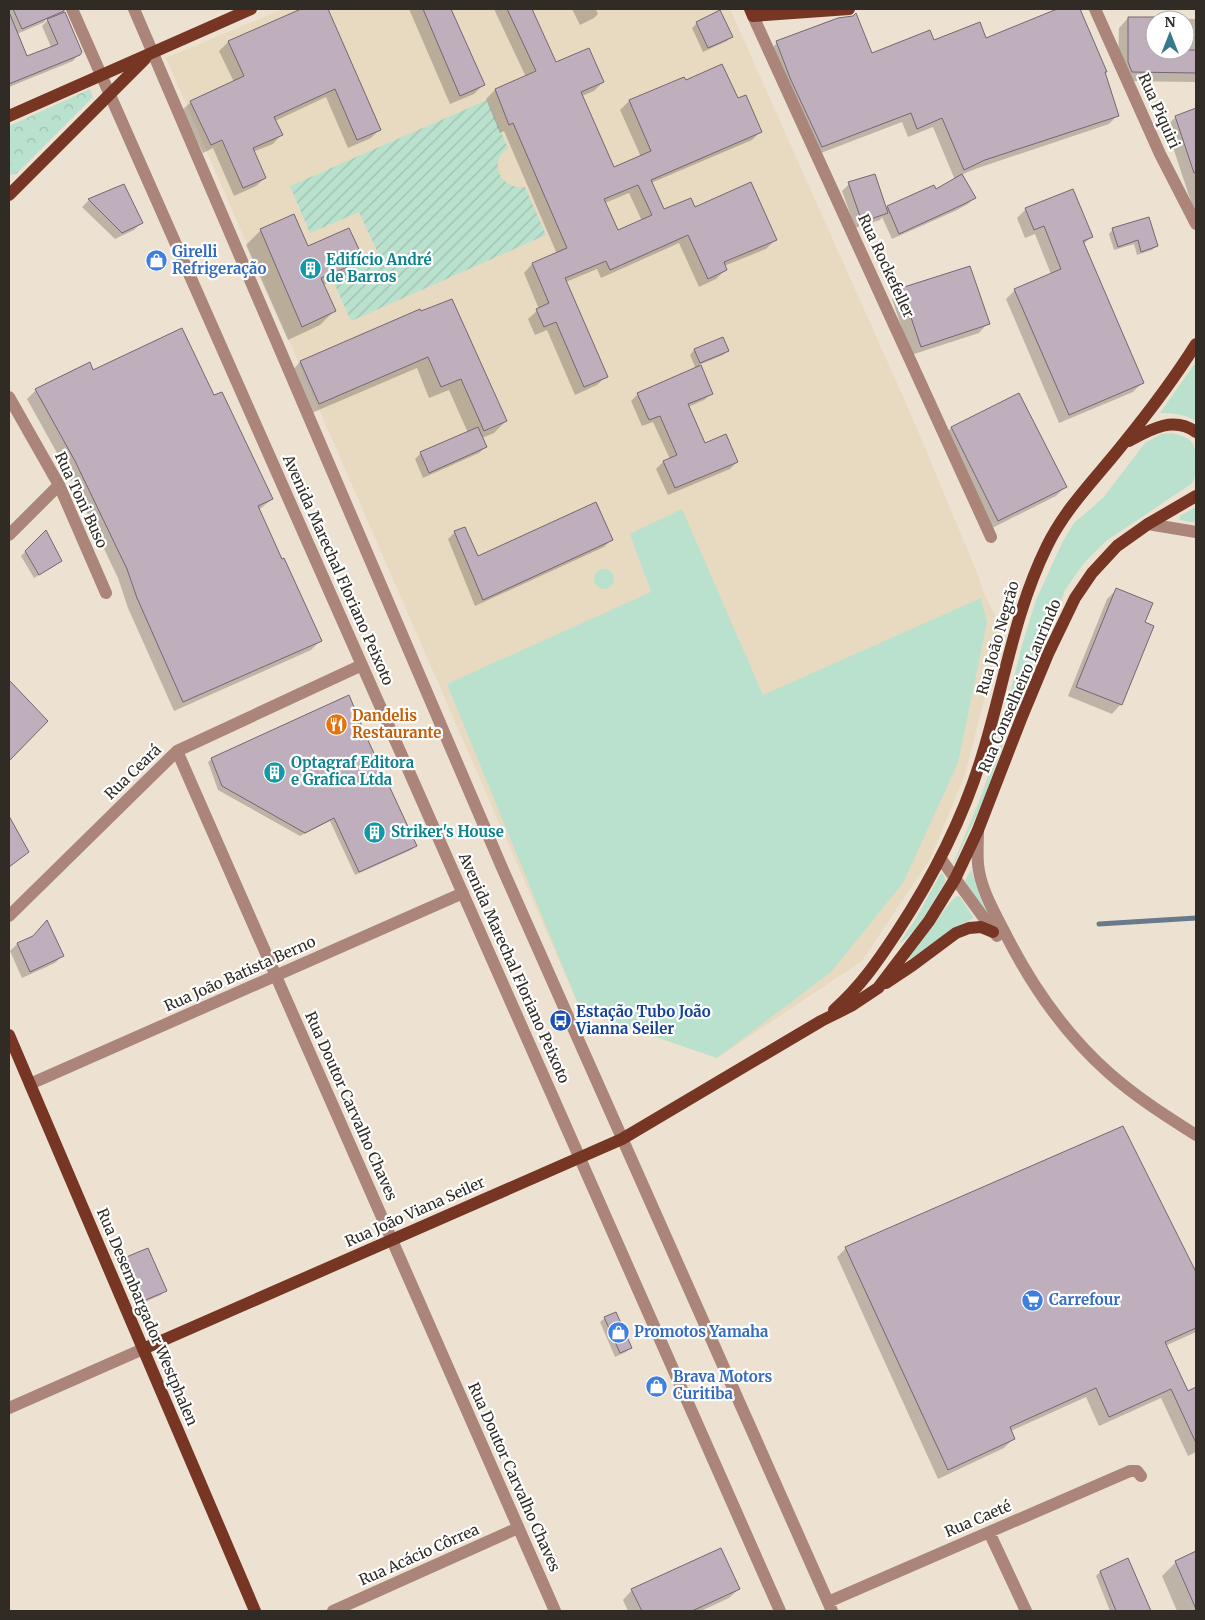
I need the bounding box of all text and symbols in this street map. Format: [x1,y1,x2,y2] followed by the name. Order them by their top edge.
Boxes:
[1145,10,1195,60] north arrow
[1164,13,1176,31] text: N
[1134,70,1185,151] street label: Rua Piquiri
[854,211,919,321] street label: Rua Rockefeller
[172,242,266,278] place label: Girelli Refrigeração
[144,249,168,273] shop icon: Girelli Refrigeração
[326,250,432,286] place label: Edifício André de Barros
[298,257,322,281] building icon: Edifício André de Barros
[51,449,112,551] street label: Rua Toni Buso
[278,451,398,688] street label: Avenida Marechal Floriano Peixoto
[972,578,1023,697] street label: Rua João Negrão
[974,596,1065,776] street label: Rua Conselheiro Laurindo
[352,706,441,742] place label: Dandelis Restaurante
[324,713,348,737] restaurant icon: Dandelis Restaurante
[100,740,165,803] street label: Rua Ceará
[291,753,415,789] place label: Optagraf Editora e Grafica Ltda
[263,760,287,784] building icon: Optagraf Editora e Grafica Ltda
[363,820,387,844] building icon: Striker's House
[391,822,504,841] place label: Striker's House
[454,849,574,1086] street label: Avenida Marechal Floriano Peixoto
[161,932,319,1015] street label: Rua João Batista Berno
[575,1002,711,1038] place label: Estação Tubo João Vianna Seiler
[301,1008,402,1203] street label: Rua Doutor Carvalho Chaves
[548,1009,572,1033] bus stop icon: Estação Tubo João Vianna Seiler
[342,1172,488,1251] street label: Rua João Viana Seiler
[93,1205,202,1429] street label: Rua Desembargador Westphalen
[1021,1288,1045,1312] supermarket icon: Carrefour
[1049,1290,1120,1309] place label: Carrefour
[606,1320,630,1344] shop icon: Promotos Yamaha
[634,1322,769,1341] place label: Promotos Yamaha
[673,1367,773,1403] place label: Brava Motors Curitiba
[645,1374,669,1398] shop icon: Brava Motors Curitiba
[464,1379,565,1574] street label: Rua Doutor Carvalho Chaves
[942,1496,1014,1541] street label: Rua Caeté
[356,1520,482,1590] street label: Rua Acácio Côrrea

